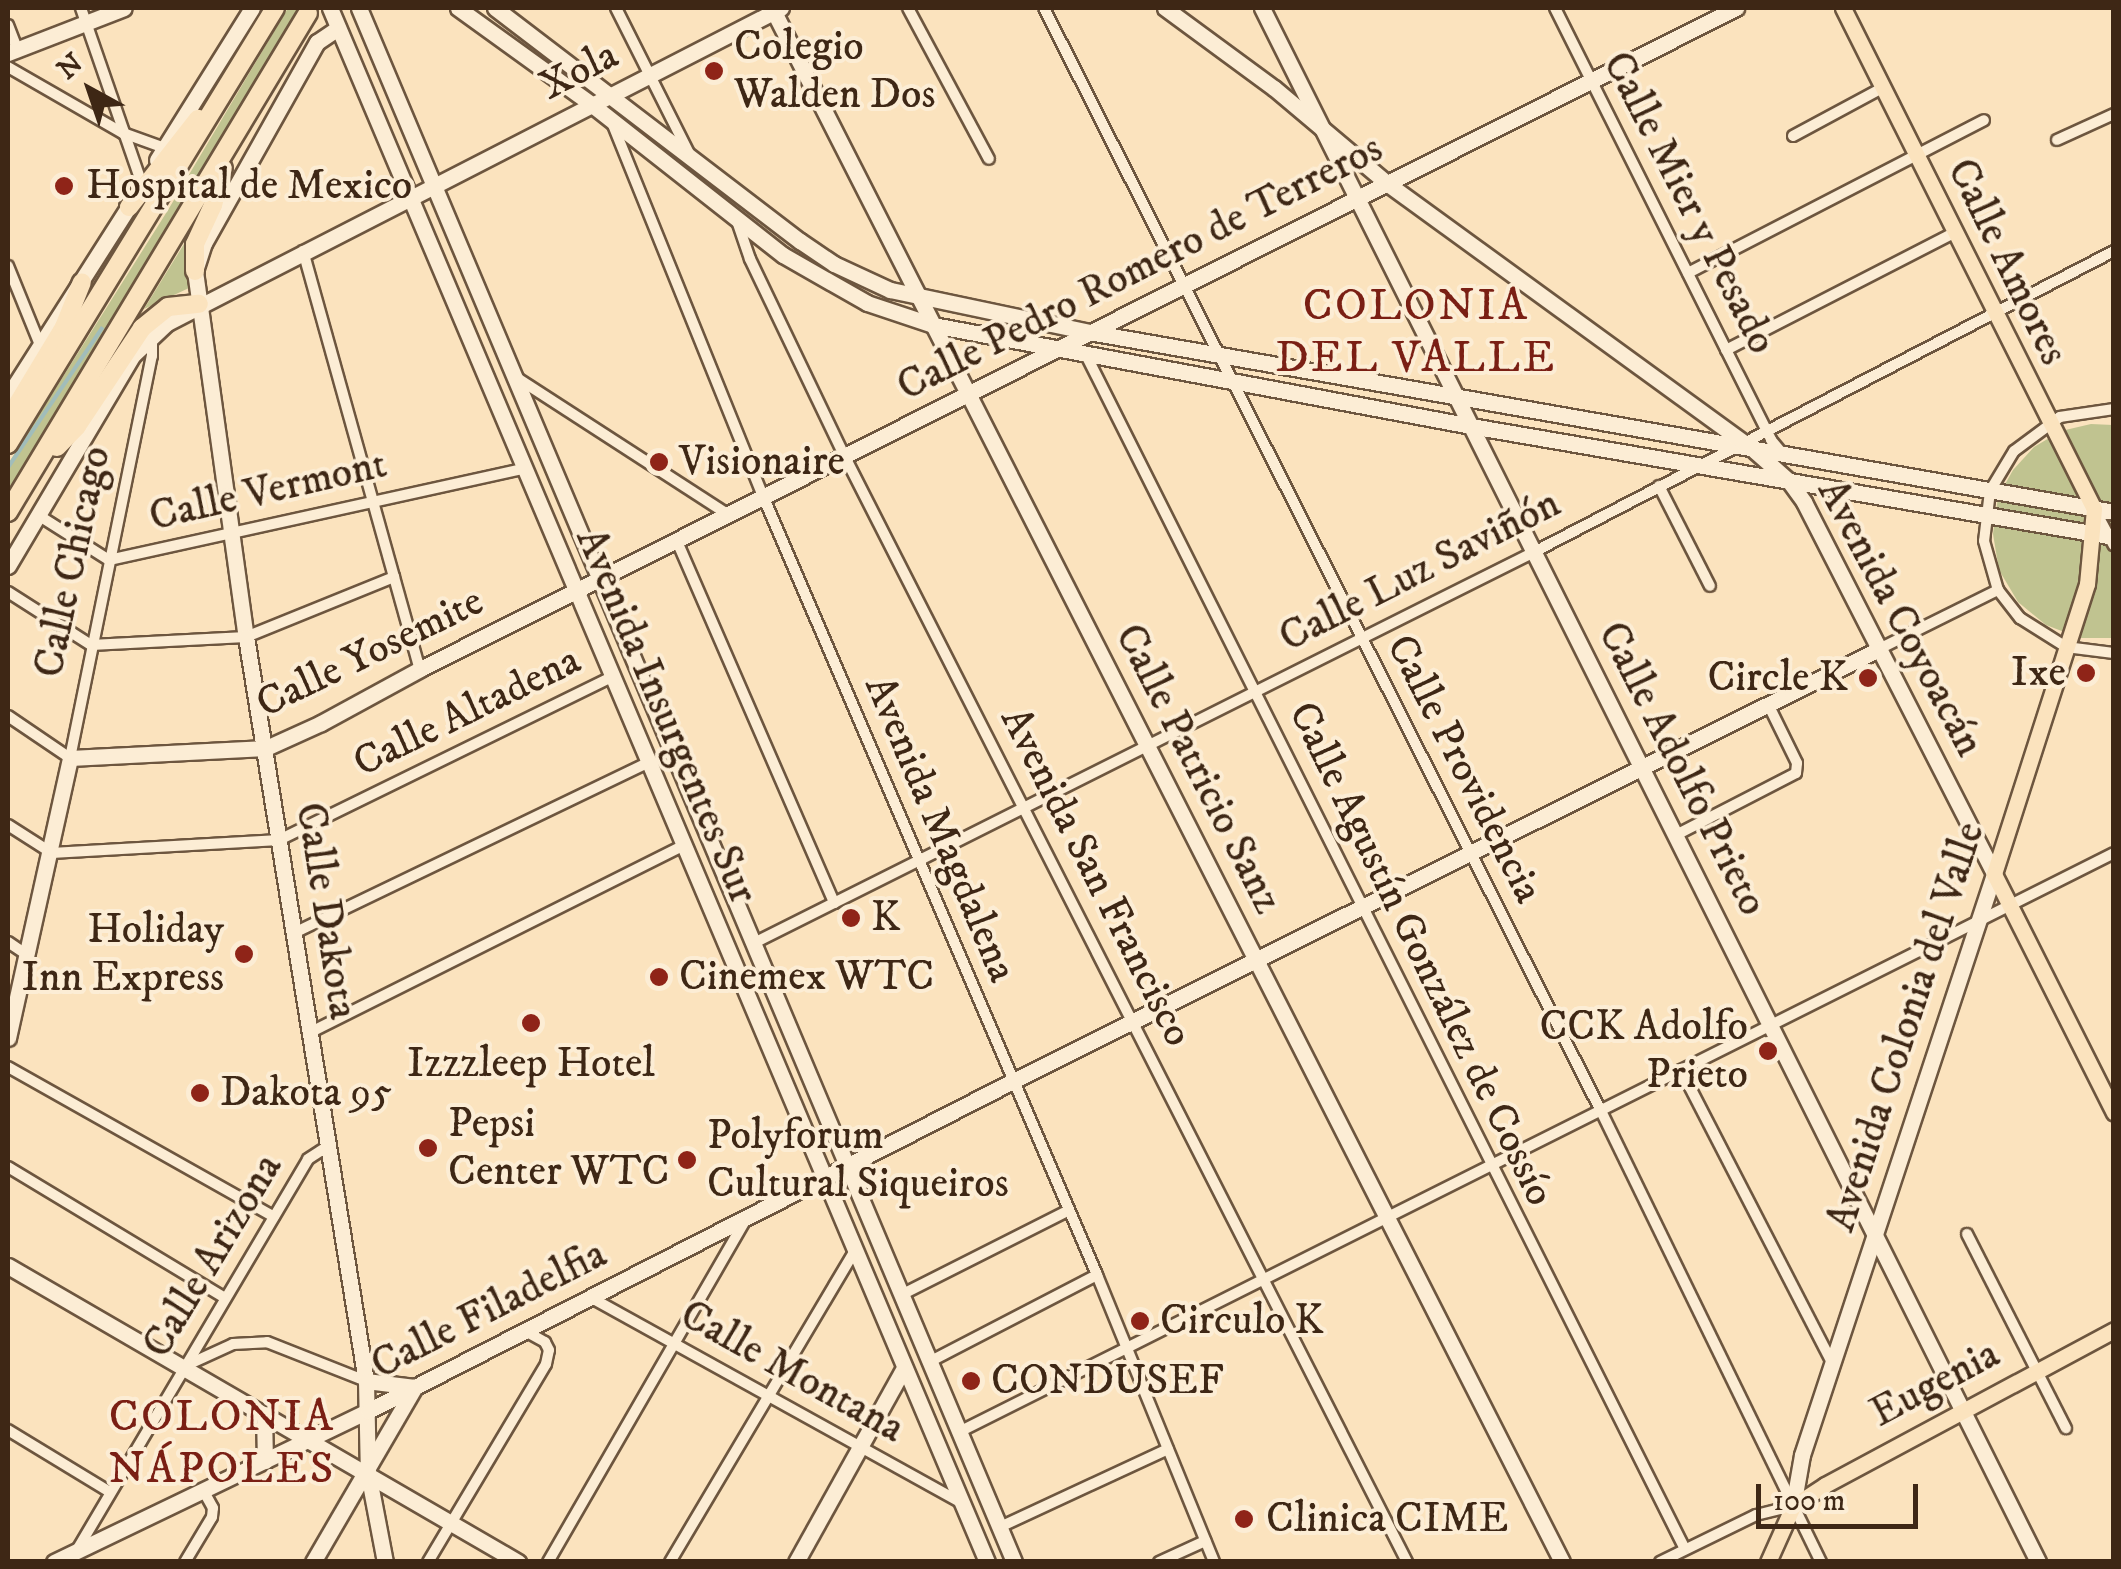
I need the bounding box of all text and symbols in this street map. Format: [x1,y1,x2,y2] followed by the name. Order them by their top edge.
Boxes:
[734,22,935,120] place label: Colegio Walden Dos
[532,30,626,112] street label: Xola
[40,40,140,140] north arrow
[1591,44,1787,362] street label: Calle Mier y Pesado
[50,46,90,87] text: N
[703,60,725,82] marker: Colegio Walden Dos
[889,124,1391,412] street label: Calle Pedro Romero de Terreros
[1936,151,2078,373] street label: Calle Amores
[86,161,412,211] place label: Hospital de Mexico
[51,173,77,199] marker: Hospital de Mexico
[1275,280,1557,386] district label: COLONIA DEL VALLE
[679,437,845,487] place label: Visionaire
[145,439,391,543] street label: Calle Vermont
[24,442,122,682] street label: Calle Chicago
[648,451,670,473] marker: Visionaire
[1806,471,1994,765] street label: Avenida Coyoacán
[1271,479,1569,663] street label: Calle Luz Saviñón
[564,521,768,911] street label: Avenida Insurgentes Sur
[248,576,492,730] street label: Calle Yosemite
[1586,614,1778,924] street label: Calle Adolfo Prieto
[1103,616,1293,922] street label: Calle Patricio Sanz
[1375,627,1553,911] street label: Calle Providencia
[345,635,589,789] street label: Calle Altadena
[2011,648,2066,698] place label: Ixe
[1707,653,1848,703] place label: Circle K
[2075,662,2097,684] marker: Ixe
[1857,667,1879,689] marker: Circle K
[853,668,1027,990] street label: Avenida Magdalena
[1277,694,1565,1214] street label: Calle Agustín González de Cossío
[989,699,1203,1055] street label: Avenida San Francisco
[284,799,368,1023] street label: Calle Dakota
[1816,816,1996,1238] street label: Avenida Colonia del Valle
[871,893,901,943] place label: K
[21,905,224,1004] place label: Holiday Inn Express
[840,907,862,929] marker: K
[233,943,255,965] marker: Holiday Inn Express
[679,952,934,1002] place label: Cinemex WTC
[648,966,670,988] marker: Cinemex WTC
[1539,1002,1748,1100] place label: CCK Adolfo Prieto
[520,1012,542,1034] marker: Izzzleep Hotel
[407,1039,655,1089] place label: Izzzleep Hotel
[1757,1040,1779,1062] marker: CCK Adolfo Prieto
[220,1068,392,1118] place label: Dakota 95
[189,1082,211,1104] marker: Dakota 95
[448,1099,669,1198] place label: Pepsi Center WTC
[707,1111,1009,1210] place label: Polyforum Cultural Siqueiros
[417,1137,439,1159] marker: Pepsi Center WTC
[132,1145,294,1367] street label: Calle Arizona
[676,1149,698,1171] marker: Polyforum Cultural Siqueiros
[363,1229,615,1391] street label: Calle Filadelfia
[671,1290,913,1454] street label: Calle Montana
[1160,1296,1324,1346] place label: Circulo K
[1129,1310,1151,1332] marker: Circulo K
[1862,1329,2008,1439] street label: Eugenia
[991,1356,1224,1406] place label: CONDUSEF
[960,1370,982,1392] marker: CONDUSEF
[108,1391,336,1497] district label: COLONIA NÁPOLES
[1761,1464,1924,1526] scale bar
[1773,1483,1845,1520] text: 100 m
[1266,1494,1508,1544] place label: Clinica CIME
[1231,1506,1257,1532] marker: Clinica CIME

